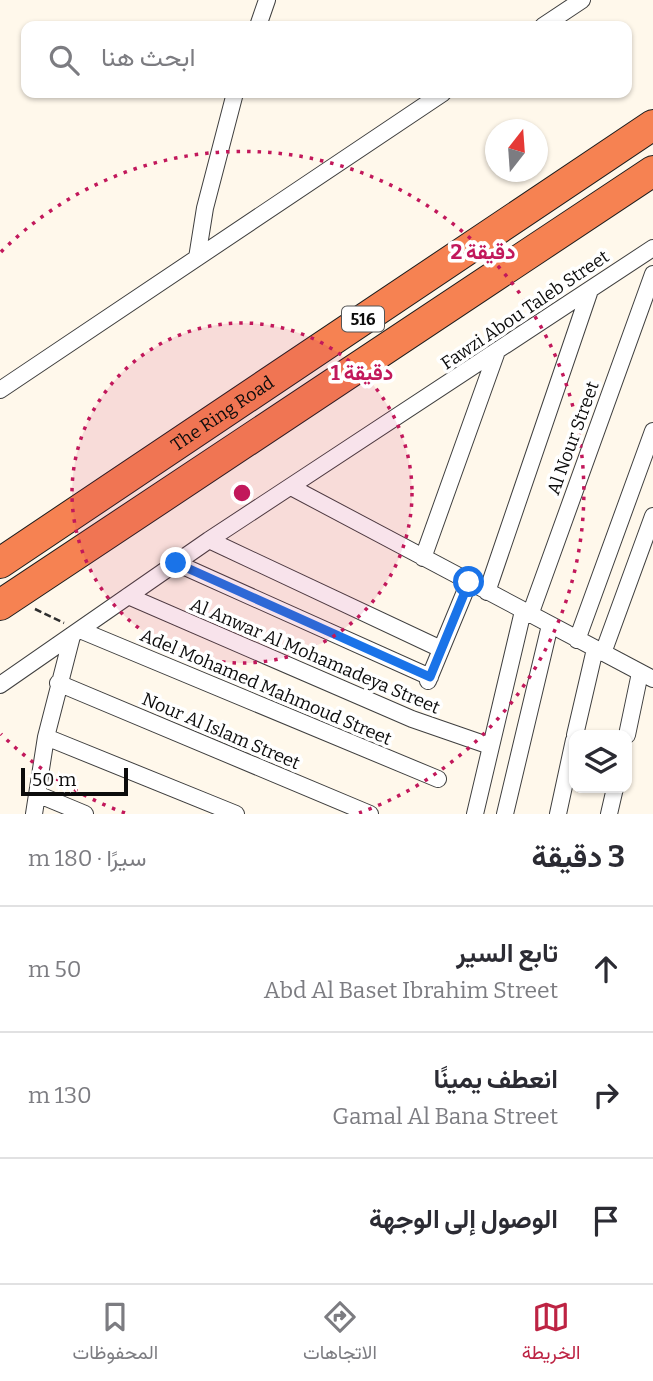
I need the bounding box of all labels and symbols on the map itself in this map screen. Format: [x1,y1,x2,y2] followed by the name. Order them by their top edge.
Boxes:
[485,119,548,182] north arrow
[450,239,516,265] text: 2 دقيقة
[437,245,614,374] street label: Fawzi Abou Taleb Street
[342,306,384,332] road number: 516
[331,360,393,386] text: 1 دقيقة
[167,371,279,456] street label: The Ring Road
[542,378,604,498] street label: Al Nour Street
[230,481,254,505] centre of rings
[160,547,191,578] route end
[453,566,484,597] route start
[187,593,444,719] street label: Al Anwar Al Mohamadeya Street
[137,624,395,750] street label: Adel Mohamed Mahmoud Street
[139,688,304,774] street label: Nour Al Islam Street
[21,765,128,797] scale bar

